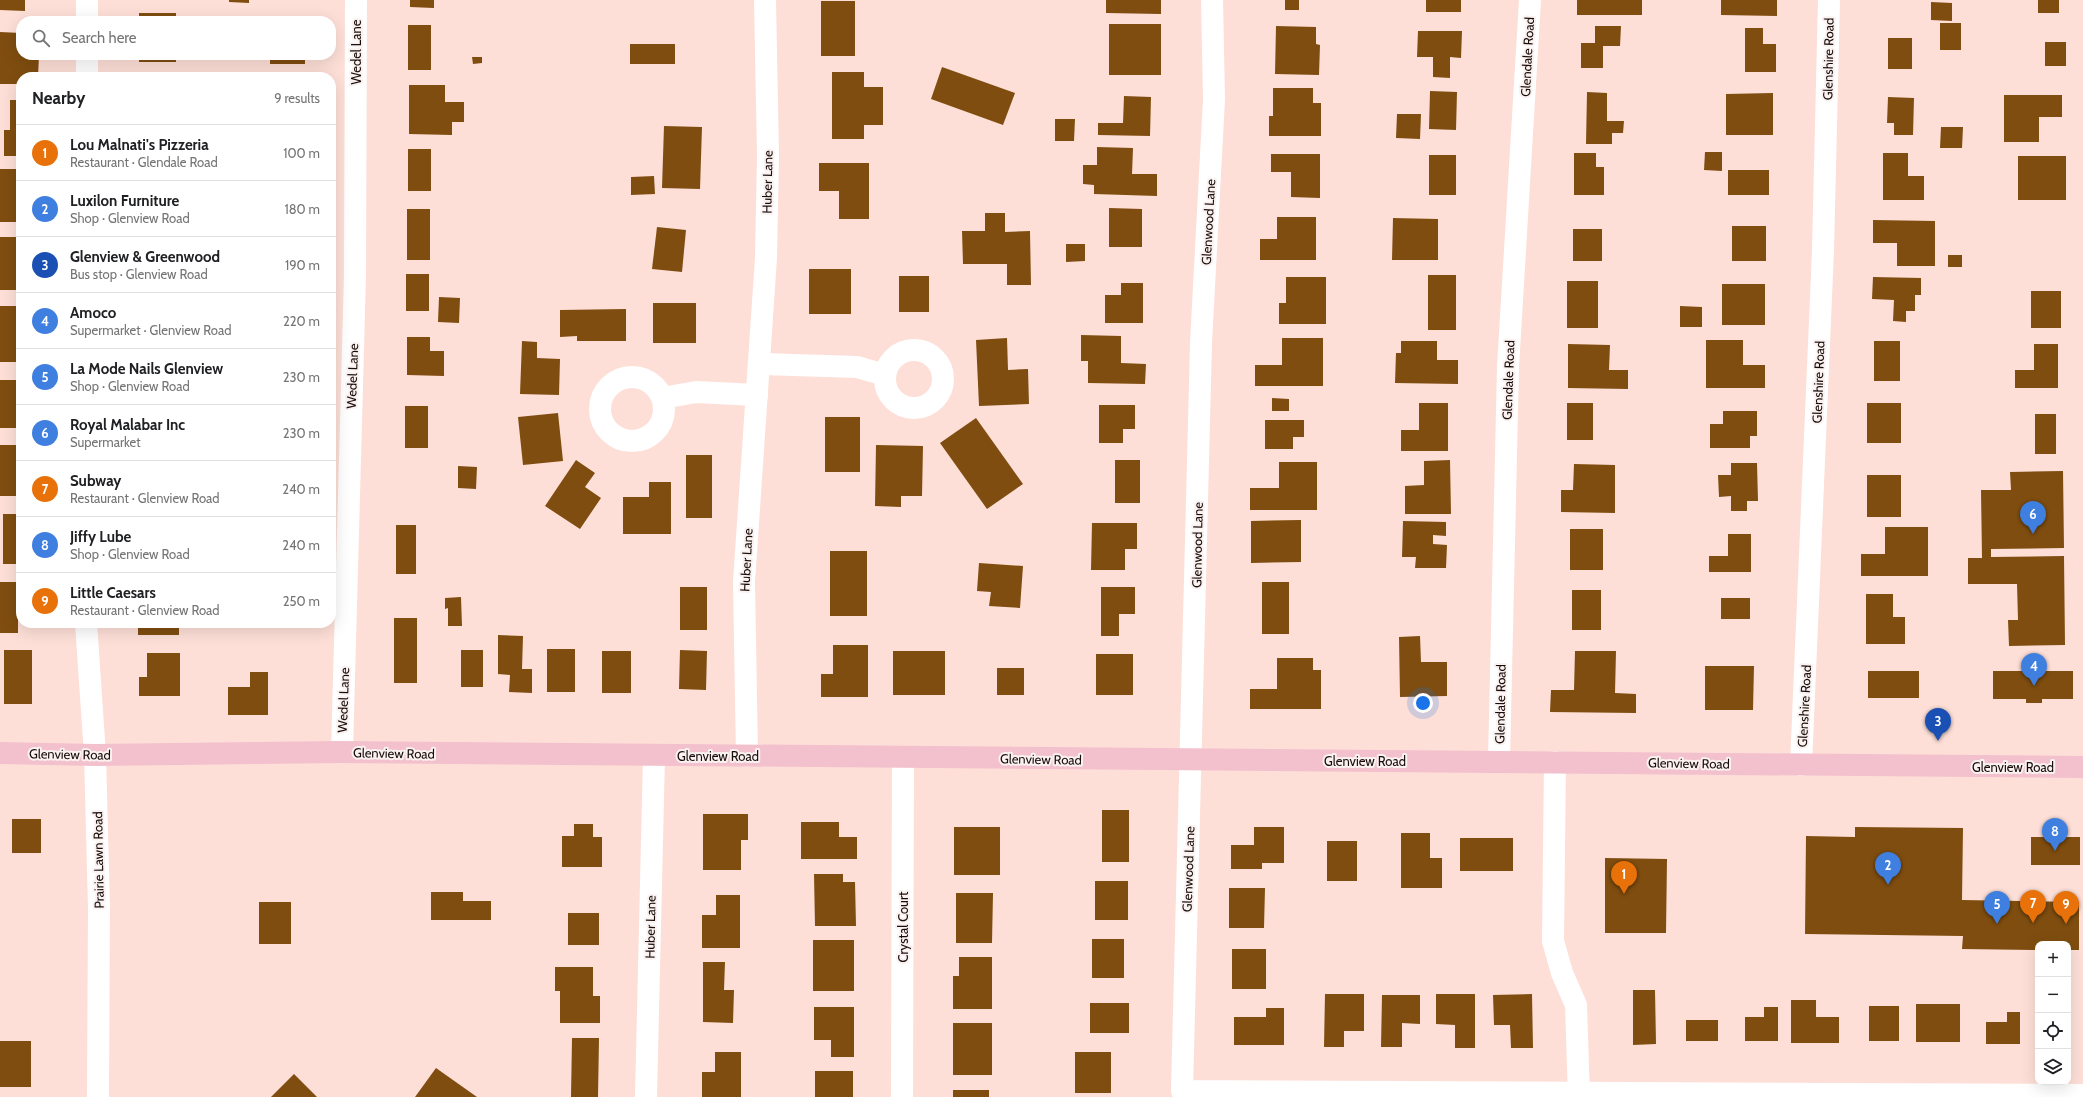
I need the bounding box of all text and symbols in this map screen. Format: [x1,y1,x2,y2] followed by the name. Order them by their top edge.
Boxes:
[16,16,336,60] search box
[1517,17,1537,97] street label: Glendale Road
[1819,18,1837,100] street label: Glenshire Road
[348,19,364,85] street label: Wedel Lane
[30,27,52,49] icon: search
[62,29,137,47] text: Search here
[32,88,85,108] text: Nearby
[274,90,320,106] text: 9 results
[70,136,209,154] text: Lou Malnati's Pizzeria
[43,145,47,161] text: 1
[283,145,320,161] text: 100 m
[758,150,776,214] street label: Huber Lane
[70,154,218,170] text: Restaurant · Glendale Road
[1198,178,1218,265] street label: Glenwood Lane
[70,192,179,210] text: Luxilon Furniture
[42,201,48,217] text: 2
[284,201,320,217] text: 180 m
[70,210,190,226] text: Shop · Glenview Road
[70,248,220,266] text: Glenview & Greenwood
[41,257,49,273] text: 3
[285,257,320,273] text: 190 m
[70,266,208,282] text: Bus stop · Glenview Road
[70,304,116,322] text: Amoco
[41,313,49,329] text: 4
[283,313,320,329] text: 220 m
[70,322,231,338] text: Supermarket · Glenview Road
[1499,340,1517,420] street label: Glendale Road
[1809,340,1827,424] street label: Glenshire Road
[343,343,361,409] street label: Wedel Lane
[70,360,223,378] text: La Mode Nails Glenview
[42,369,48,385] text: 5
[283,369,320,385] text: 230 m
[70,378,190,394] text: Shop · Glenview Road
[70,416,185,434] text: Royal Malabar Inc
[41,425,49,441] text: 6
[283,425,320,441] text: 230 m
[70,434,141,450] text: Supermarket
[70,472,121,490] text: Subway
[42,481,48,497] text: 7
[282,481,320,497] text: 240 m
[70,490,220,506] text: Restaurant · Glenview Road
[2020,501,2046,534] pin: 6
[1188,502,1206,588] street label: Glenwood Lane
[70,528,131,546] text: Jiffy Lube
[736,528,756,592] street label: Huber Lane
[41,537,49,553] text: 8
[282,537,320,553] text: 240 m
[70,546,190,562] text: Shop · Glenview Road
[70,584,156,602] text: Little Caesars
[41,593,49,609] text: 9
[283,593,320,609] text: 250 m
[70,602,220,618] text: Restaurant · Glenview Road
[2021,653,2047,686] pin: 4
[1491,664,1509,744] street label: Glendale Road
[1794,664,1814,748] street label: Glenshire Road
[334,667,352,733] street label: Wedel Lane
[1413,693,1433,713] your location
[1925,708,1951,741] pin: 3
[353,744,435,762] street label: Glenview Road
[29,745,111,763] street label: Glenview Road
[677,748,759,764] street label: Glenview Road
[1000,750,1082,768] street label: Glenview Road
[1324,753,1406,769] street label: Glenview Road
[1648,754,1730,772] street label: Glenview Road
[1972,759,2054,775] street label: Glenview Road
[89,811,107,909] street label: Prairie Lawn Road
[2042,818,2068,851] pin: 8
[1179,825,1198,912] street label: Glenwood Lane
[1875,852,1901,885] pin: 2
[1611,861,1637,894] pin: 1
[2020,890,2046,923] pin: 7
[895,891,911,962] street label: Crystal Court
[1984,891,2010,924] pin: 5
[2053,891,2079,924] pin: 9
[641,895,659,959] street label: Huber Lane
[2035,941,2071,1085] map controls
[2035,941,2071,977] button: +
[2035,977,2071,1013] button: −
[2035,1013,2071,1049] button: locate
[2035,1049,2071,1085] button: layers

